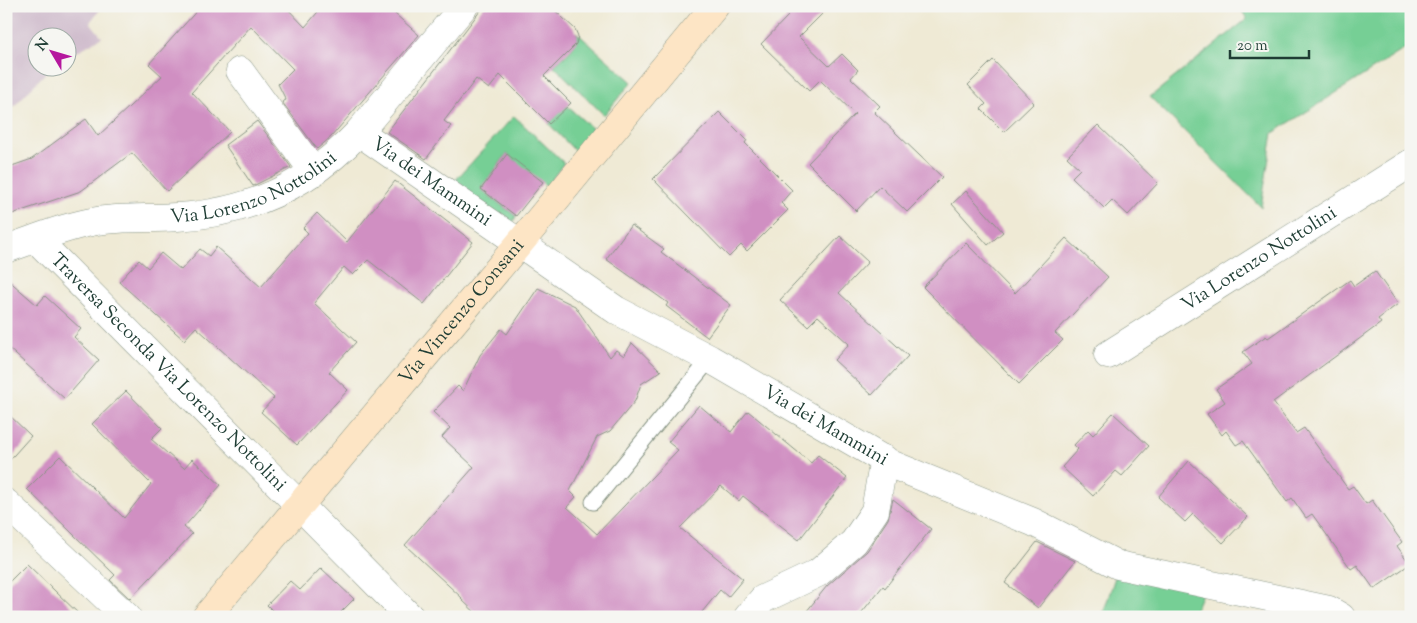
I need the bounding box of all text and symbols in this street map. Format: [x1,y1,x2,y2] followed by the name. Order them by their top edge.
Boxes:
[28,28,78,78] north arrow
[1230,28,1308,60] scale bar
[32,35,55,56] text: N
[1237,36,1268,57] text: 20 m
[366,131,497,233] street label: Via dei Mammini
[169,145,343,231] street label: Via Lorenzo Nottolini
[1176,200,1342,319] street label: Via Lorenzo Nottolini
[393,233,531,391] street label: Via Vincenzo Consani
[44,247,292,498] street label: Traversa Seconda Via Lorenzo Nottolini
[758,379,893,473] street label: Via dei Mammini

